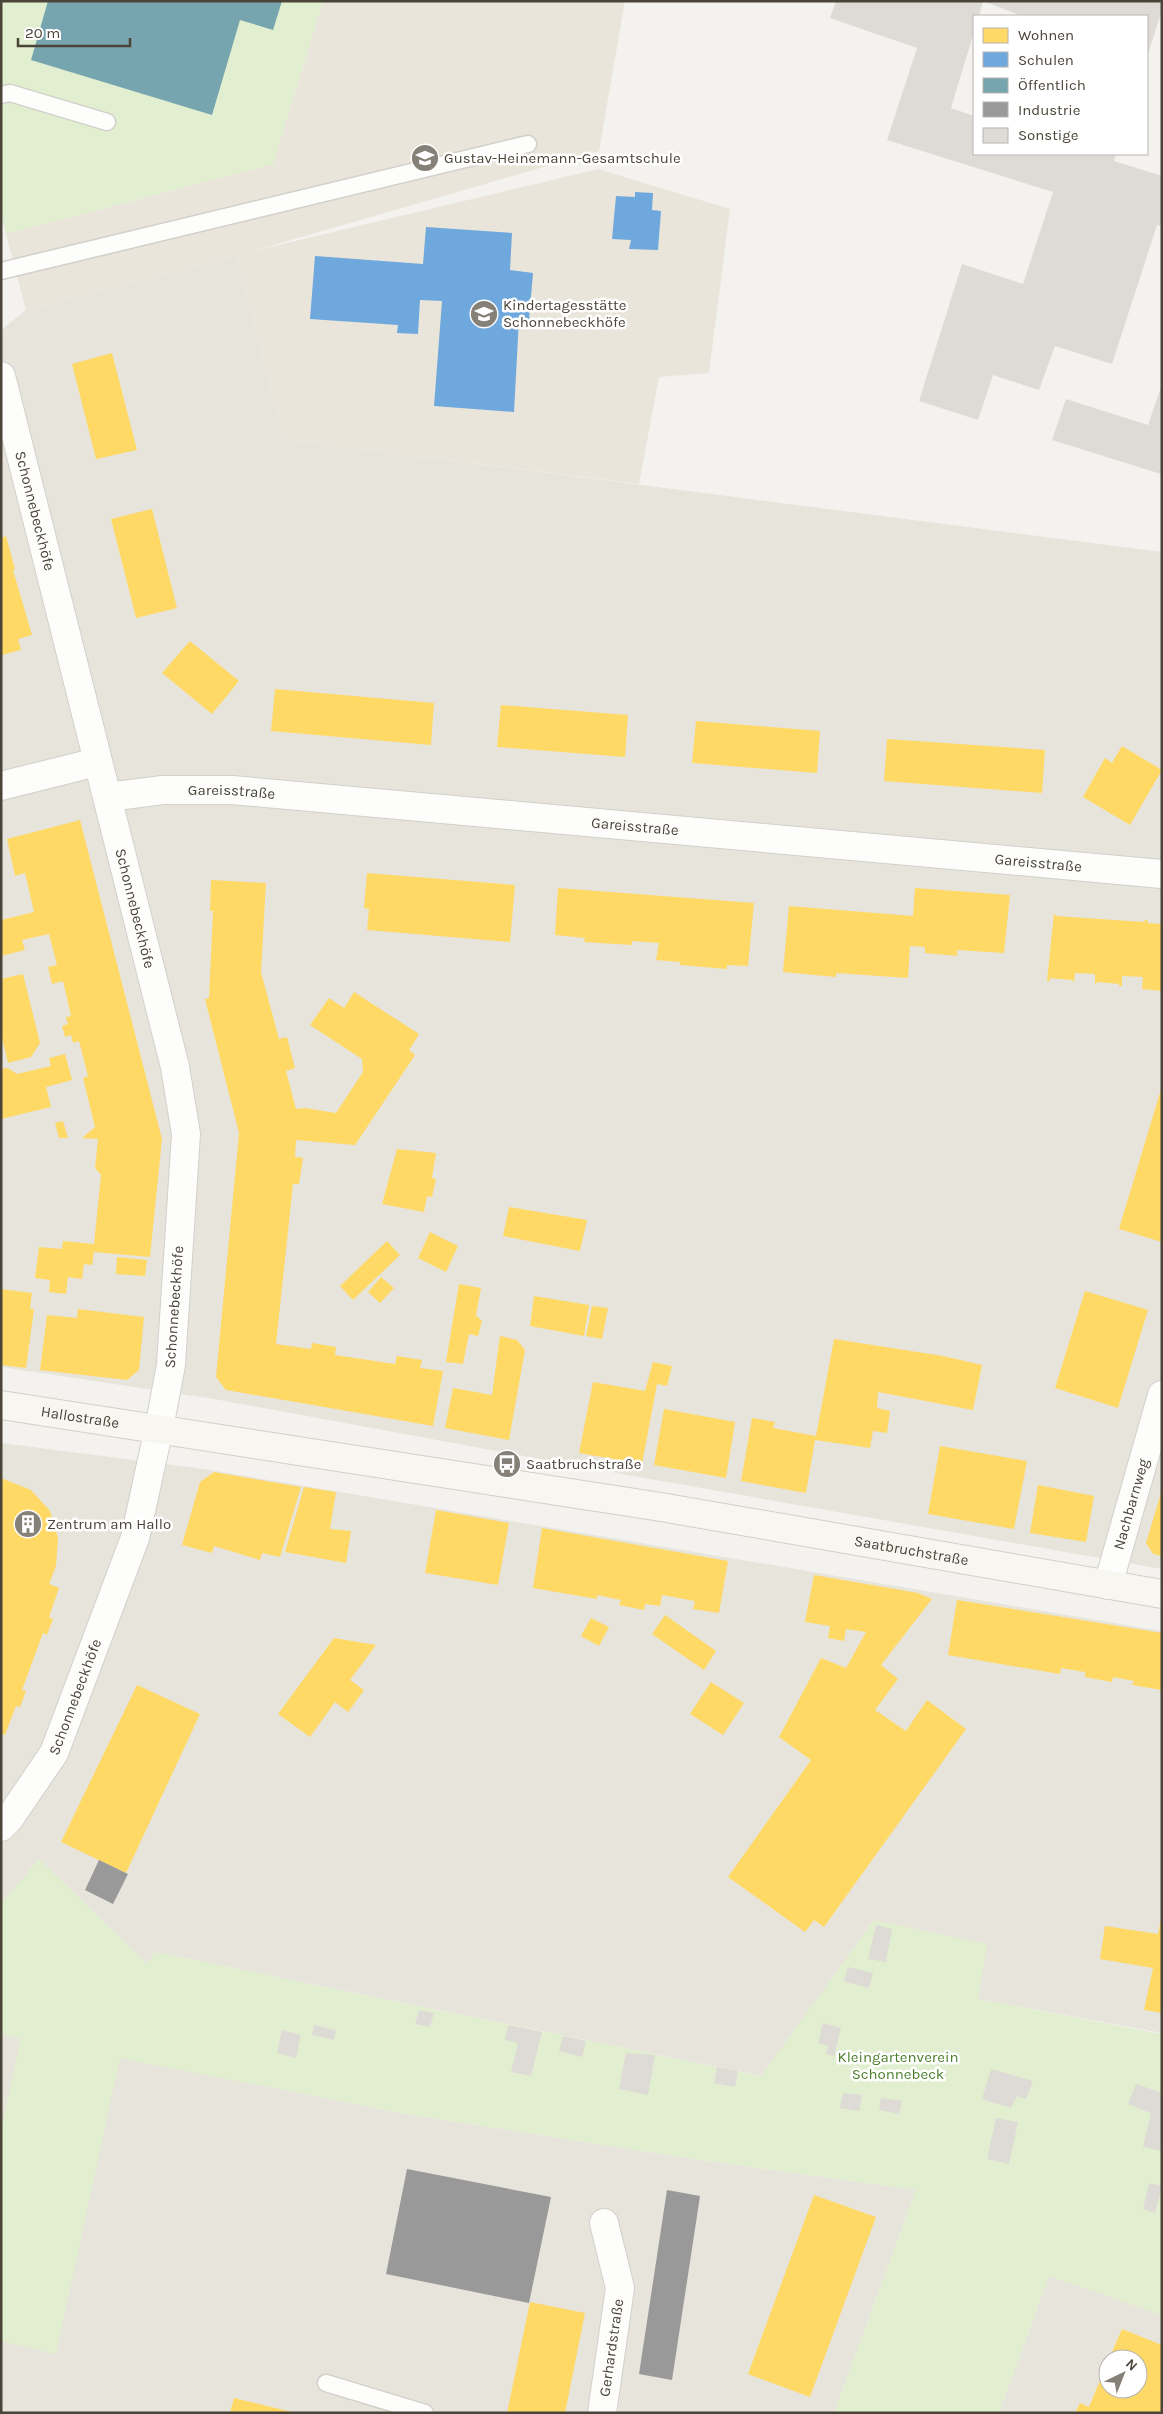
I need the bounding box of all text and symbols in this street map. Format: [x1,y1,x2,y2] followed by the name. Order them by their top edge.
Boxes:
[18,15,130,47] scale bar
[973,15,1148,155] legend
[25,24,60,42] text: 20 m
[1018,26,1074,44] text: Wohnen
[1018,51,1074,69] text: Schulen
[1018,76,1086,94] text: Öffentlich
[1018,101,1080,119] text: Industrie
[1018,126,1078,144] text: Sonstige
[410,143,440,173] school or university icon: Gustav-Heinemann-Gesamtschule
[444,149,681,167] place label: Gustav-Heinemann-Gesamtschule
[503,296,626,331] place label: Kindertagesstätte Schonnebeckhöfe
[469,299,499,329] school or university icon: Kindertagesstätte Schonnebeckhöfe
[11,449,59,573] street label: Schonnebeckhöfe
[188,781,276,803] street label: Gareisstraße
[590,813,679,839] street label: Gareisstraße
[111,847,159,970] street label: Schonnebeckhöfe
[994,850,1083,876] street label: Gareisstraße
[161,1245,187,1369] street label: Schonnebeckhöfe
[40,1402,120,1432] street label: Hallostraße
[492,1449,522,1479] bus stop icon: Saatbruchstraße
[526,1455,642,1473] place label: Saatbruchstraße
[1109,1456,1153,1552] street label: Nachbarnweg
[13,1509,43,1539] building icon: Zentrum am Hallo
[47,1515,171,1533] place label: Zentrum am Hallo
[853,1532,970,1569] street label: Saatbruchstraße
[45,1636,105,1758] street label: Schonnebeckhöfe
[838,2048,958,2083] park label: Kleingartenverein Schonnebeck
[595,2298,627,2398] street label: Gerhardstraße
[1098,2349,1148,2399] north arrow
[1122,2355,1141,2375] text: N

